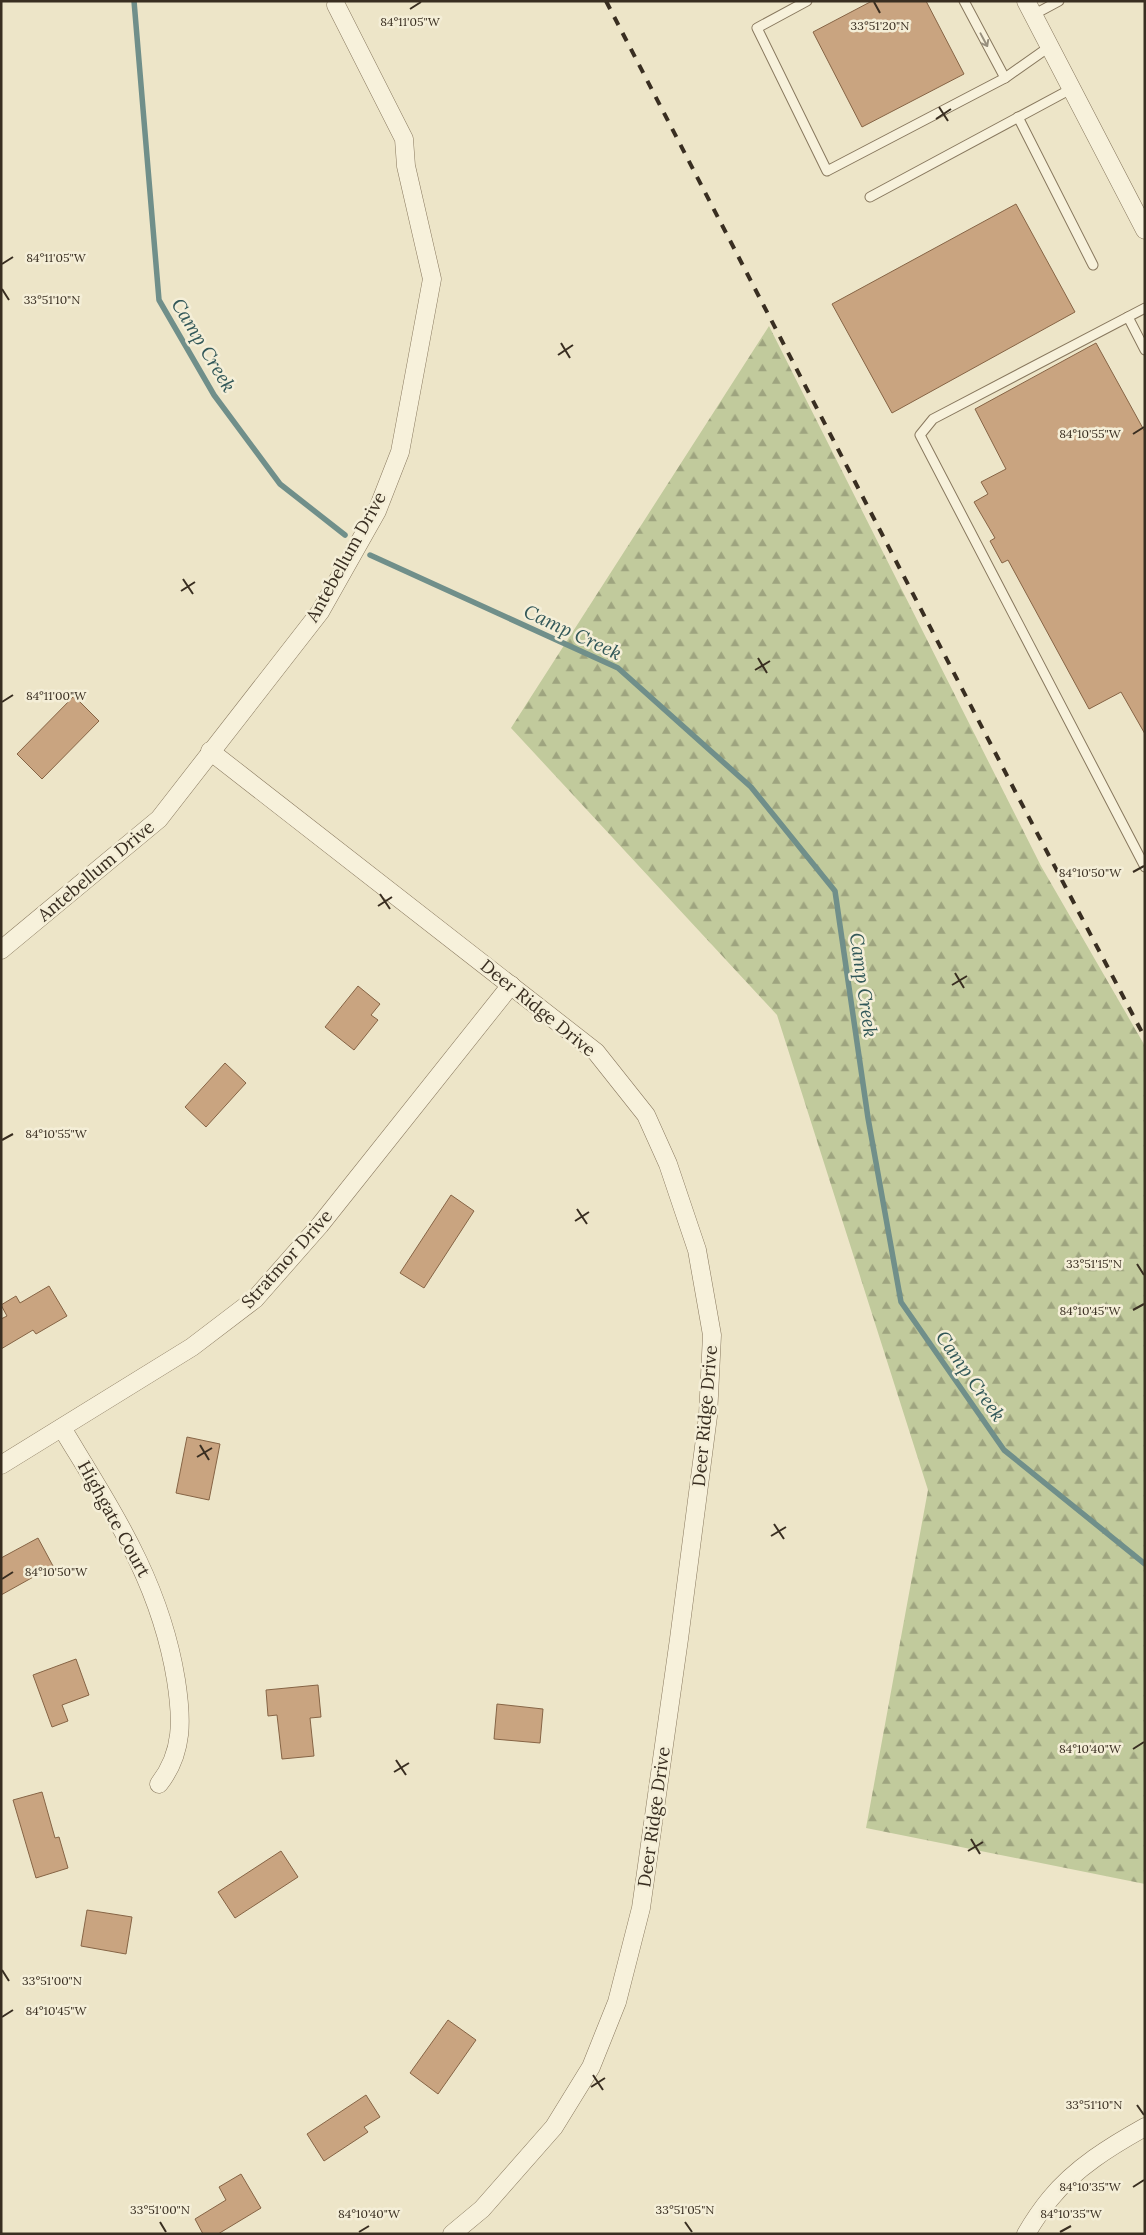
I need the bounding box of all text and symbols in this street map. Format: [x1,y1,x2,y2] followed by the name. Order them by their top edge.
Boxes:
[380,14,441,29] text: 84°11'05"W
[851,18,909,33] text: 33°51'20"N
[980,32,990,46] one-way arrow
[26,250,87,265] text: 84°11'05"W
[24,292,80,307] text: 33°51'10"N
[167,294,241,396] water label: Camp Creek
[1059,426,1122,441] text: 84°10'55"W
[300,487,391,627] street label: Antebellum Drive
[520,599,626,665] water label: Camp Creek
[26,688,87,703] text: 84°11'00"W
[32,815,159,927] street label: Antebellum Drive
[1059,865,1122,880] text: 84°10'50"W
[845,931,883,1039] water label: Camp Creek
[476,954,601,1061] street label: Deer Ridge Drive
[25,1126,88,1141] text: 84°10'55"W
[236,1204,337,1313] street label: Stratmor Drive
[1066,1256,1122,1271] text: 33°51'15"N
[1060,1303,1121,1318] text: 84°10'45"W
[931,1326,1011,1426] water label: Camp Creek
[687,1344,722,1488] street label: Deer Ridge Drive
[73,1457,156,1581] street label: Highgate Court
[25,1564,88,1579] text: 84°10'50"W
[1059,1741,1122,1756] text: 84°10'40"W
[632,1745,675,1889] street label: Deer Ridge Drive
[22,1973,82,1988] text: 33°51'00"N
[26,2003,87,2018] text: 84°10'45"W
[1066,2097,1122,2112] text: 33°51'10"N
[1059,2179,1122,2194] text: 84°10'35"W
[130,2202,190,2217] text: 33°51'00"N
[656,2202,714,2217] text: 33°51'05"N
[338,2206,401,2221] text: 84°10'40"W
[1040,2206,1103,2221] text: 84°10'35"W

